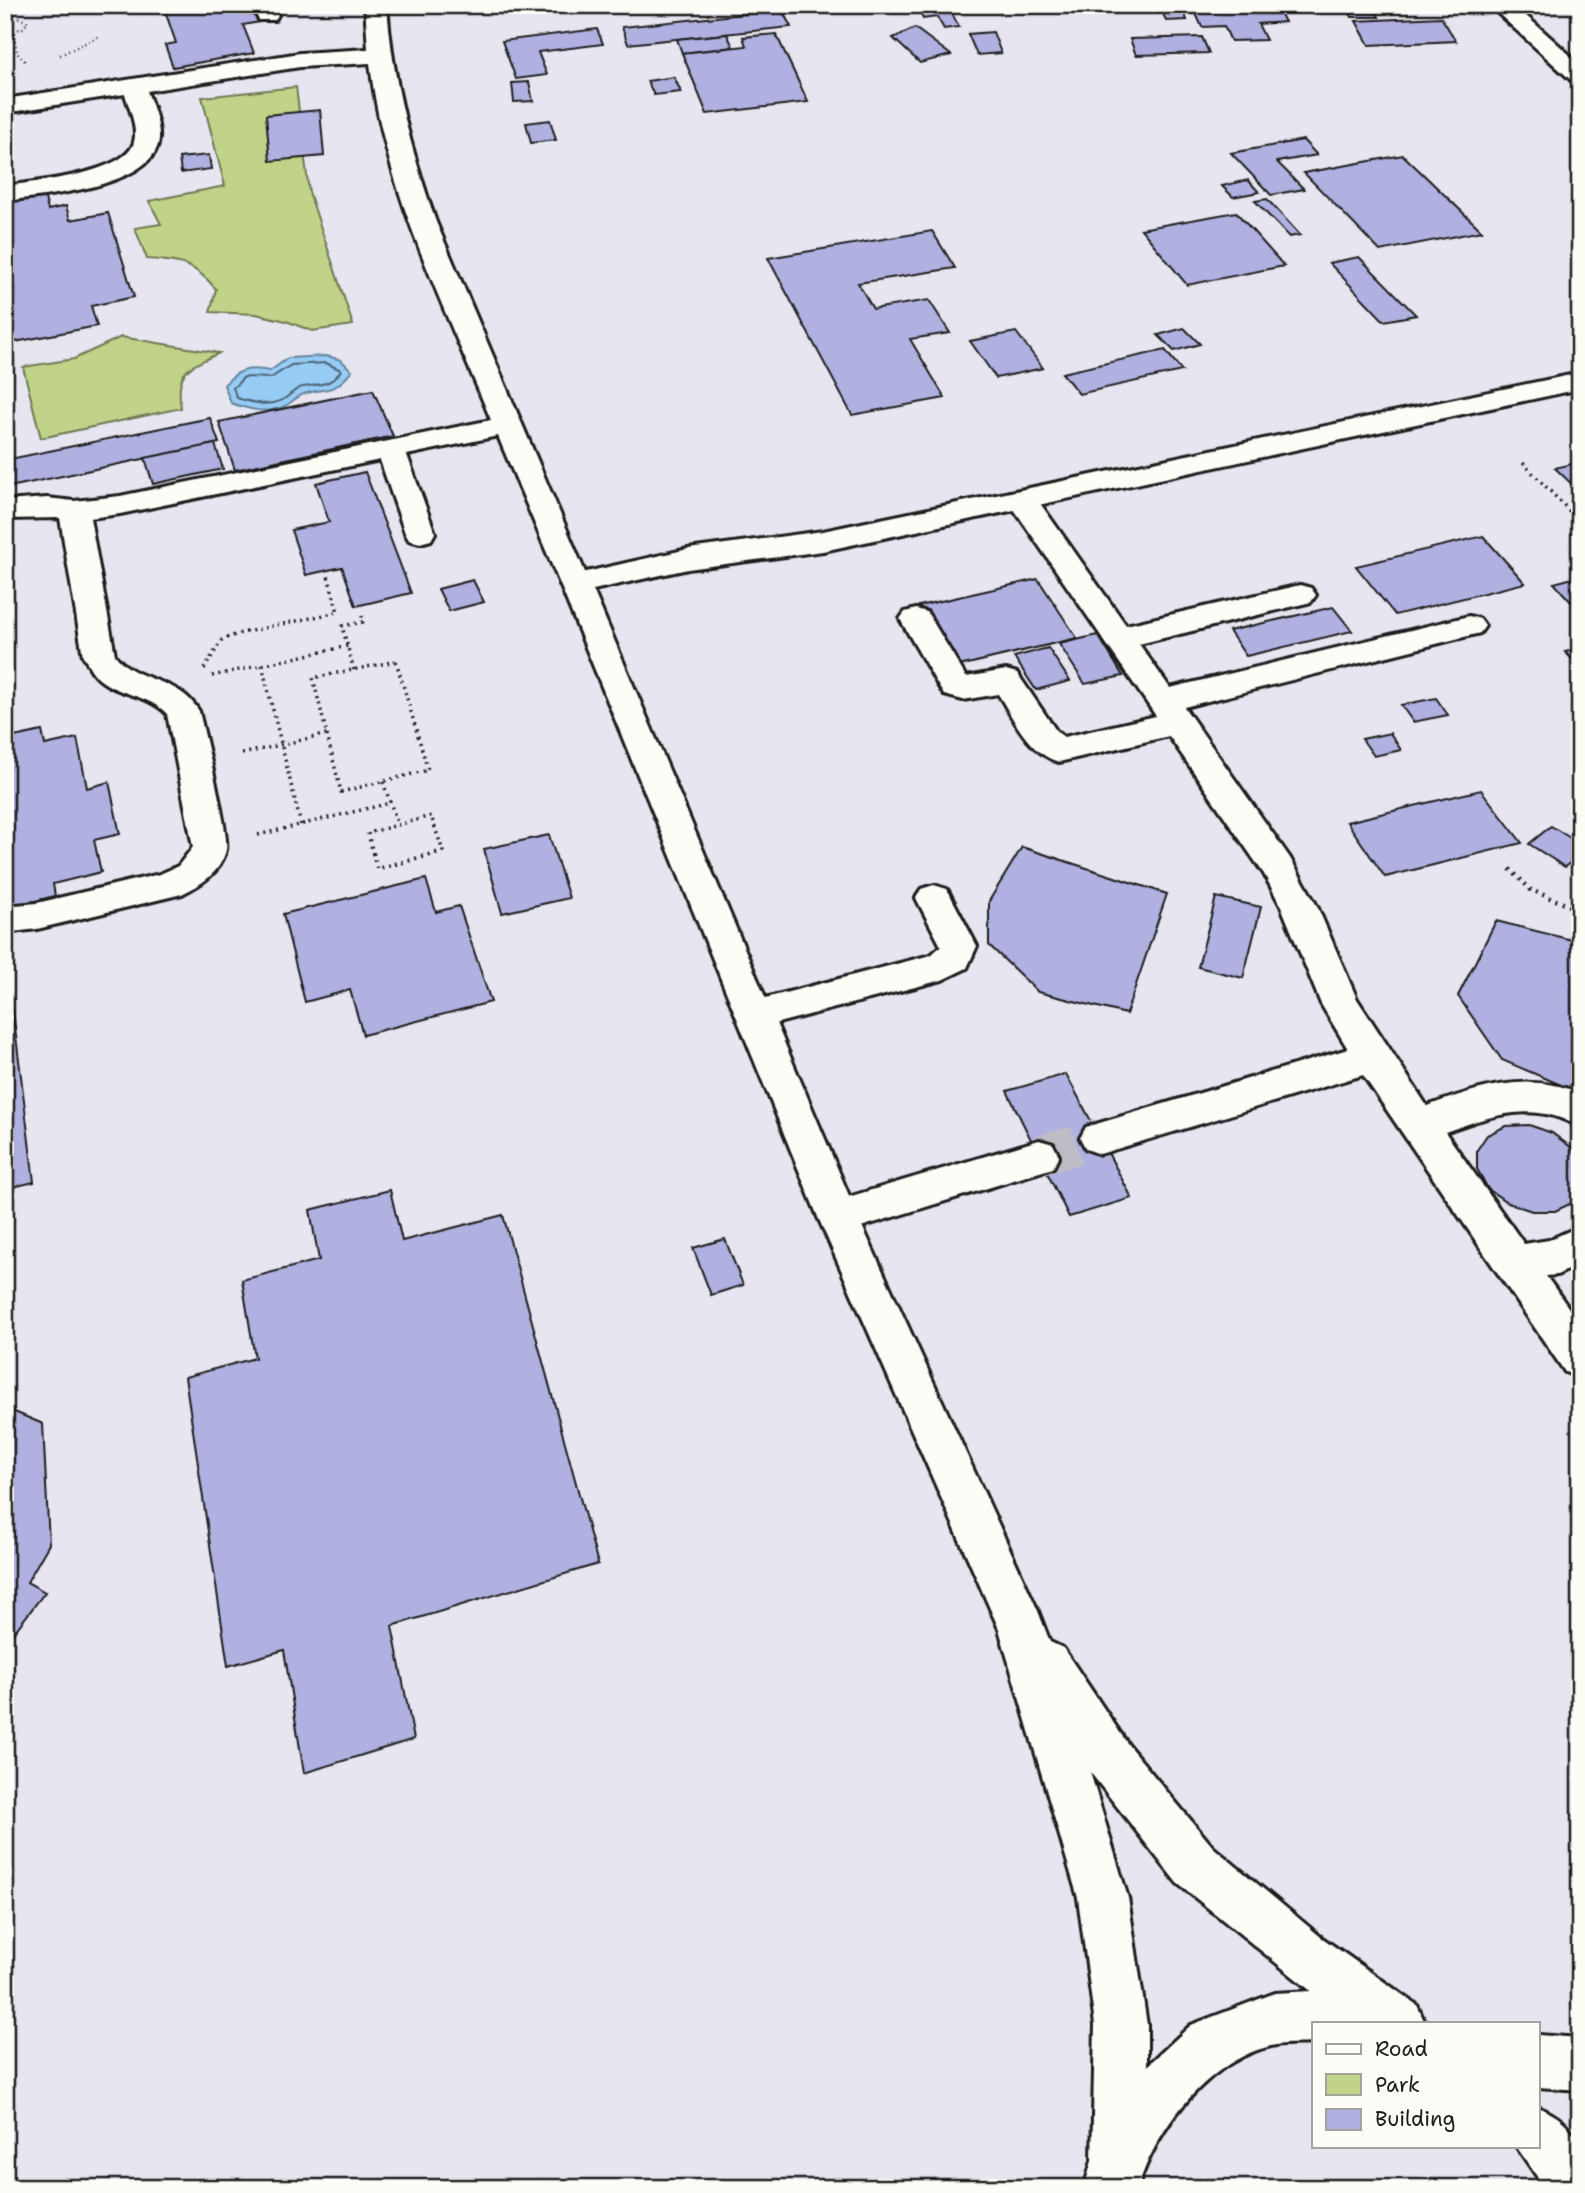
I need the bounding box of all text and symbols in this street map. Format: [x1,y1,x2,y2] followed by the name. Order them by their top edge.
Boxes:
[1312,2022,1540,2148] legend
[1375,2035,1428,2063] text: Road
[1375,2071,1420,2099] text: Park
[1375,2105,1455,2133] text: Building

